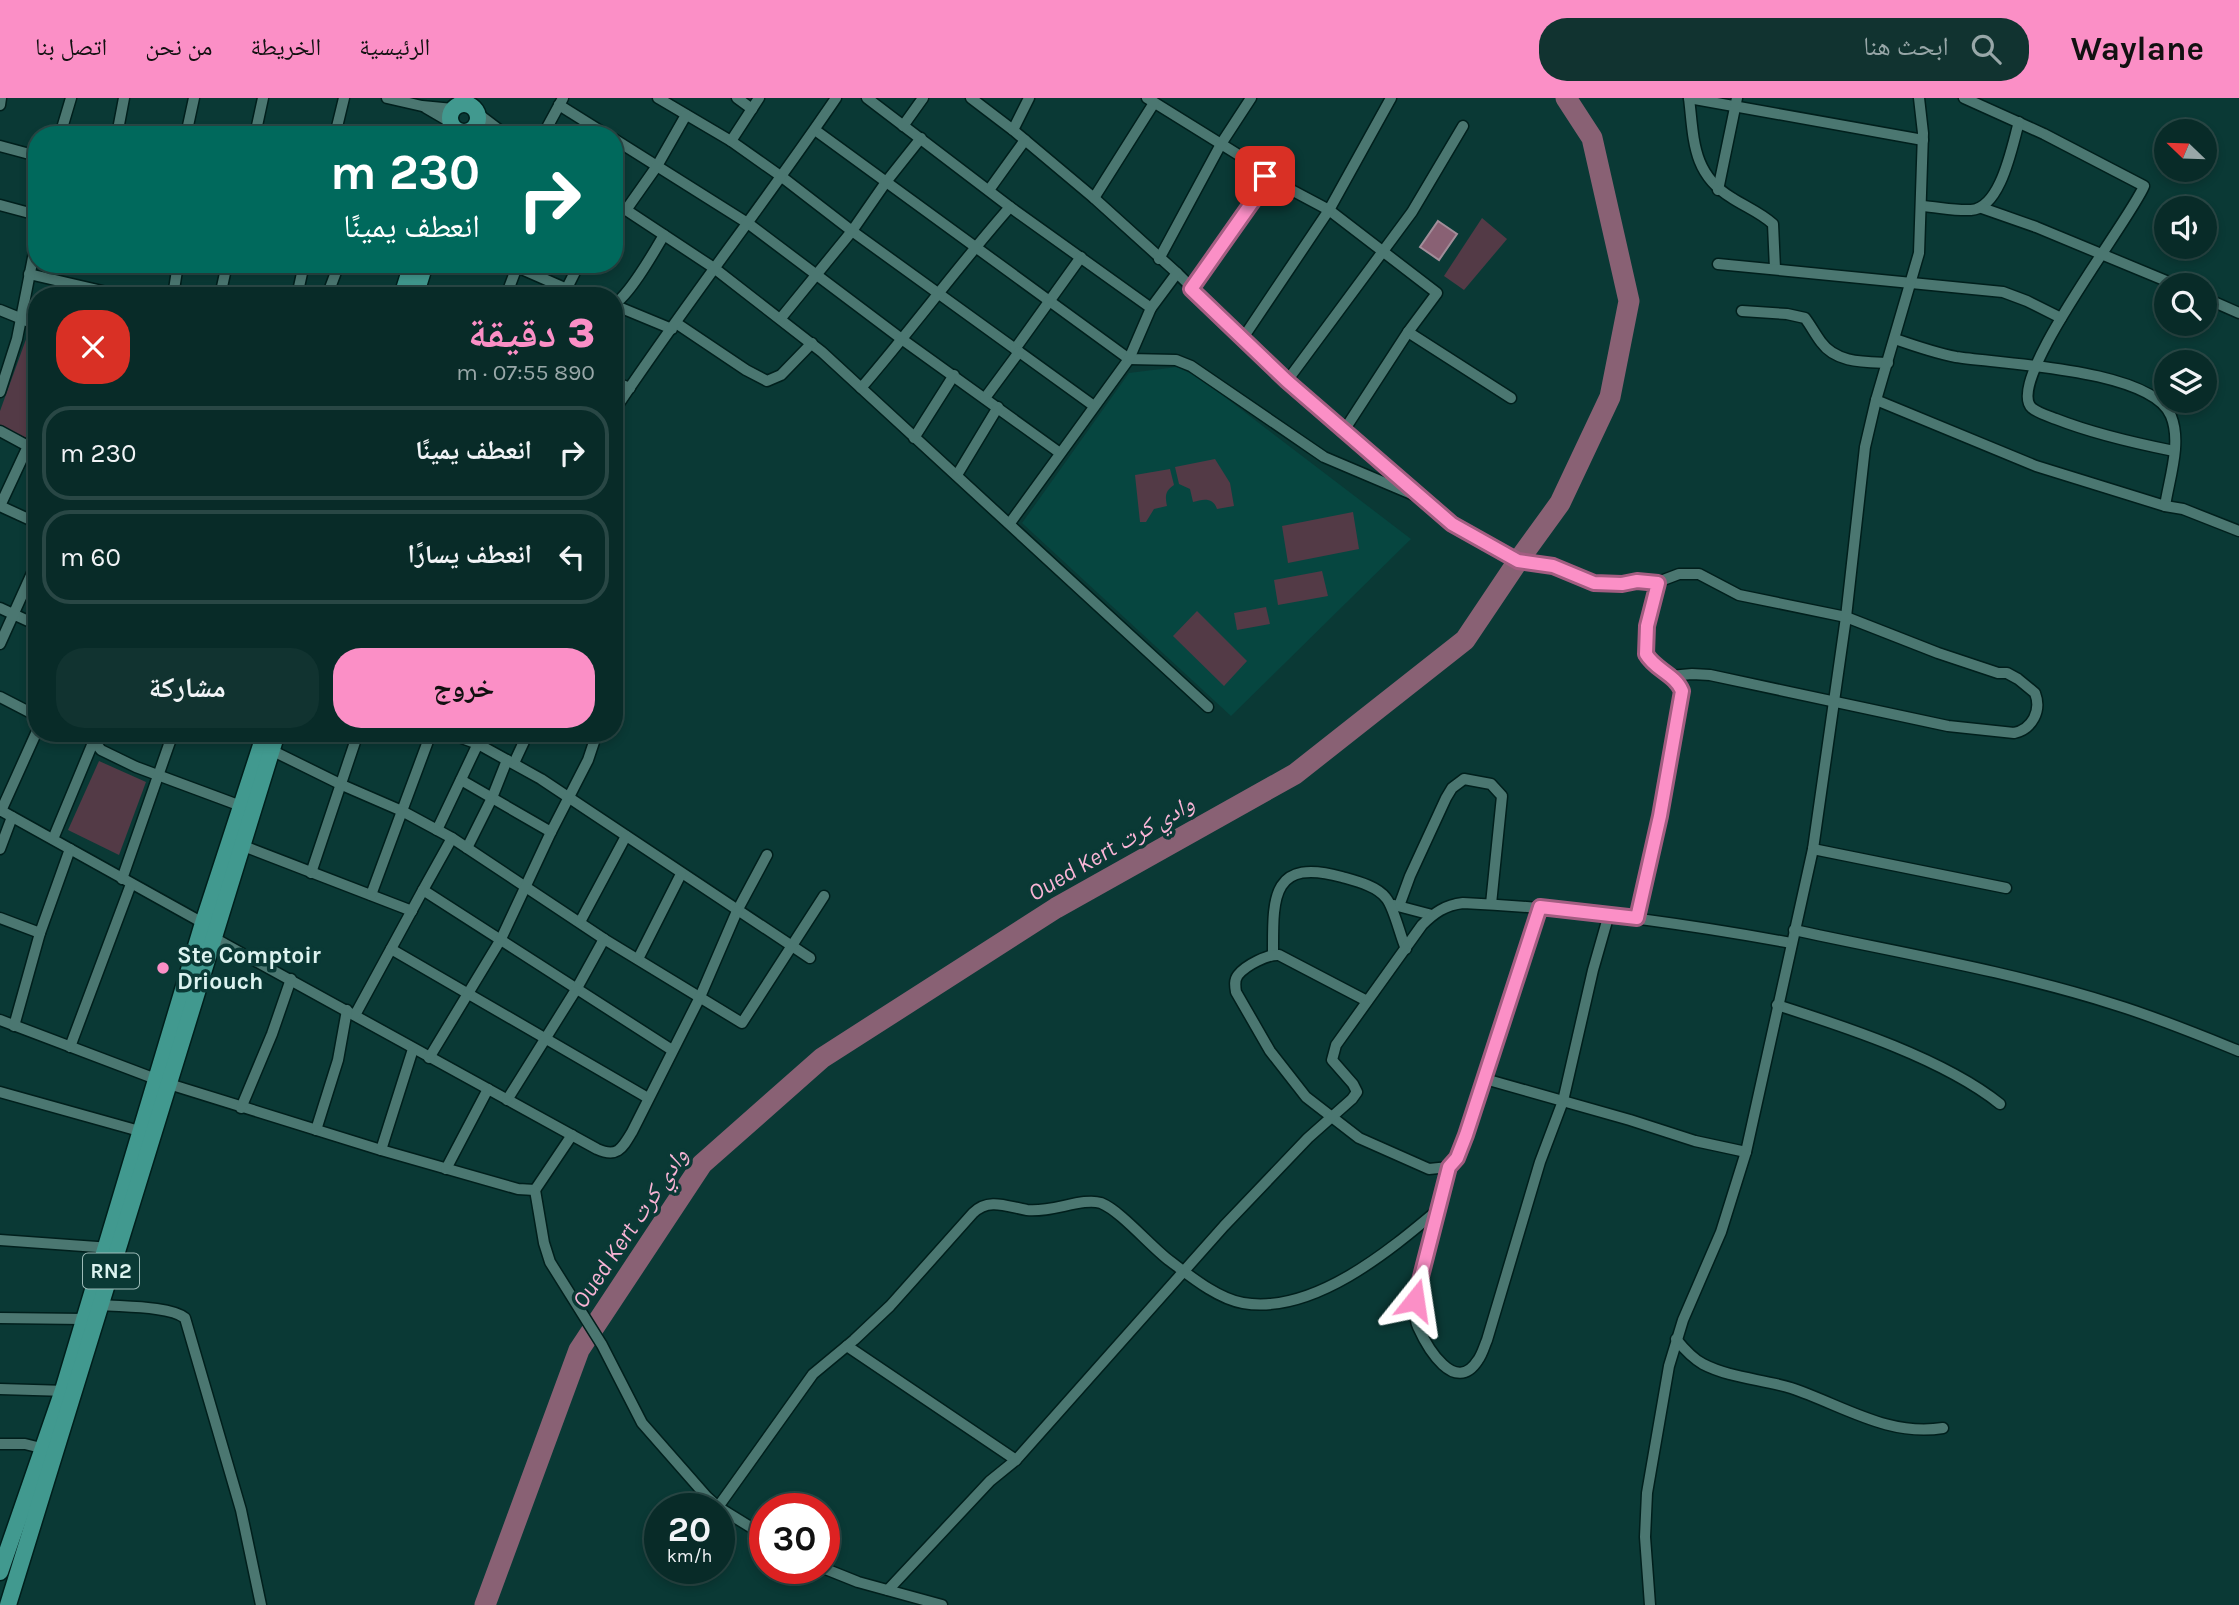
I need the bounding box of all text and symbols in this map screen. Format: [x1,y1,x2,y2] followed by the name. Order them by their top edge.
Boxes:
[1539,18,2029,81] search box
[1967,30,2005,68] icon: search
[2071,30,2204,68] text: Waylane
[1863,31,1949,62] text: ابحث هنا
[35,33,107,61] text: اتصل بنا
[145,33,213,61] text: من نحن
[251,33,321,61] text: الخريطة
[359,33,430,61] text: الرئيسية
[2154,119,2217,182] north arrow
[2154,119,2217,413] map controls
[330,144,480,201] text: 230 m
[1235,146,1295,206] pin
[504,154,595,245] icon: right
[1246,157,1284,195] icon: arrive
[2154,196,2217,259] button: sound
[343,208,480,245] text: انعطف يمينًا
[2154,273,2217,336] button: search
[468,308,595,358] text: 3 دقيقة
[56,310,130,384] button: close
[2154,350,2217,413] button: layers
[456,359,595,386] text: 890 m · 07:55
[553,434,591,472] icon: right
[415,435,532,466] text: انعطف يمينًا
[60,438,136,469] text: 230 m
[553,538,591,576] icon: left
[408,539,532,570] text: انعطف يسارًا
[60,542,121,573] text: 60 m
[56,648,319,728] button: مشاركة
[333,648,595,728] button: خروج
[1023,789,1201,911] water label: Oued Kert وادي كرت
[177,942,321,995] place label: Ste Comptoir Driouch
[155,960,171,976] marker: Ste Comptoir Driouch
[566,1143,698,1316] water label: Oued Kert وادي كرت
[83,1254,139,1288] road number: RN2
[1378,1263,1452,1337] position arrow
[749,1493,840,1584] speed limit sign: 30
[668,1509,711,1550] text: 20
[667,1545,712,1567] text: km/h

